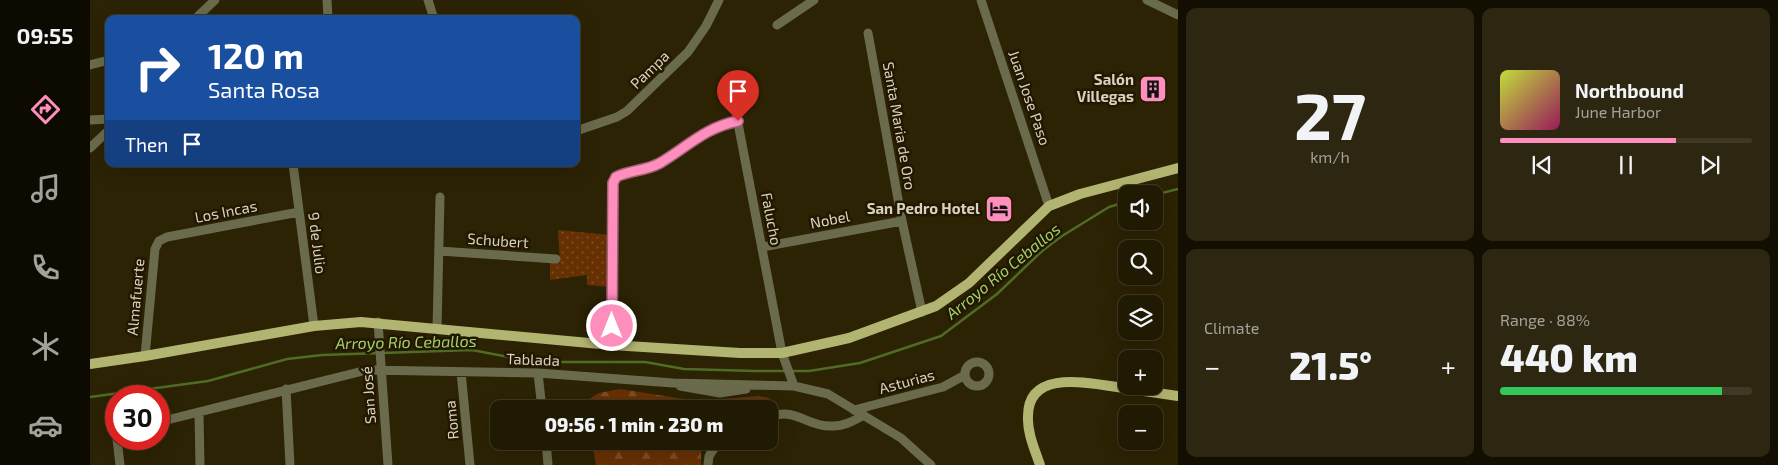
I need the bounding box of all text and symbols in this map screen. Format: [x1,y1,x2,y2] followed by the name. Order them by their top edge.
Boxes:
[17,22,73,48] text: 09:55
[208,34,304,76] text: 120 m
[125,35,190,100] icon: right
[626,46,673,92] street label: Pampa
[1005,48,1055,148] street label: Juan Jose Paso
[880,60,920,191] street label: Santa Maria de Oro
[717,70,759,121] pin
[1077,70,1134,105] place label: Salón Villegas
[1138,74,1168,104] building icon: Salón Villegas
[1294,75,1366,153] text: 27
[208,76,320,102] text: Santa Rosa
[724,77,752,105] icon: arrive
[1575,79,1684,102] text: Northbound
[28,92,63,127] icon: directions
[1575,102,1662,121] text: June Harbor
[178,130,206,158] icon: arrive
[125,133,168,156] text: Then
[1310,147,1350,166] text: km/h
[1528,151,1556,179] icon: previous
[1612,151,1640,179] icon: pause
[1696,151,1724,179] icon: next
[28,171,63,206] icon: music
[1118,185,1163,450] map controls
[1118,185,1163,230] button: sound
[758,191,786,247] street label: Falucho
[984,194,1014,224] hotel icon: San Pedro Hotel
[193,196,258,226] street label: Los Incas
[867,199,980,217] place label: San Pedro Hotel
[808,206,852,232] street label: Nobel
[305,211,331,275] street label: 9 de Julio
[941,219,1064,324] water label: Arroyo Río Ceballos
[467,229,530,251] street label: Schubert
[1118,240,1163,285] button: search
[28,250,63,285] icon: phone
[123,258,147,336] street label: Almafuerte
[1118,295,1163,340] button: layers
[585,299,637,351] position arrow
[1500,310,1590,329] text: Range · 88%
[1204,318,1259,337] text: Climate
[28,329,63,364] icon: climate
[334,331,477,353] water label: Arroyo Río Ceballos
[1500,334,1638,380] text: 440 km
[1289,342,1372,388] text: 21.5°
[506,349,560,369] street label: Tablada
[1204,349,1220,383] text: −
[1441,349,1456,383] text: +
[1118,350,1163,395] button: +
[877,365,937,397] street label: Asturias
[357,366,379,424] street label: San José
[105,385,170,450] speed limit sign: 30
[440,400,462,440] street label: Roma
[1118,405,1163,450] button: −
[28,408,63,443] icon: car
[545,413,723,436] text: 09:56 · 1 min · 230 m

